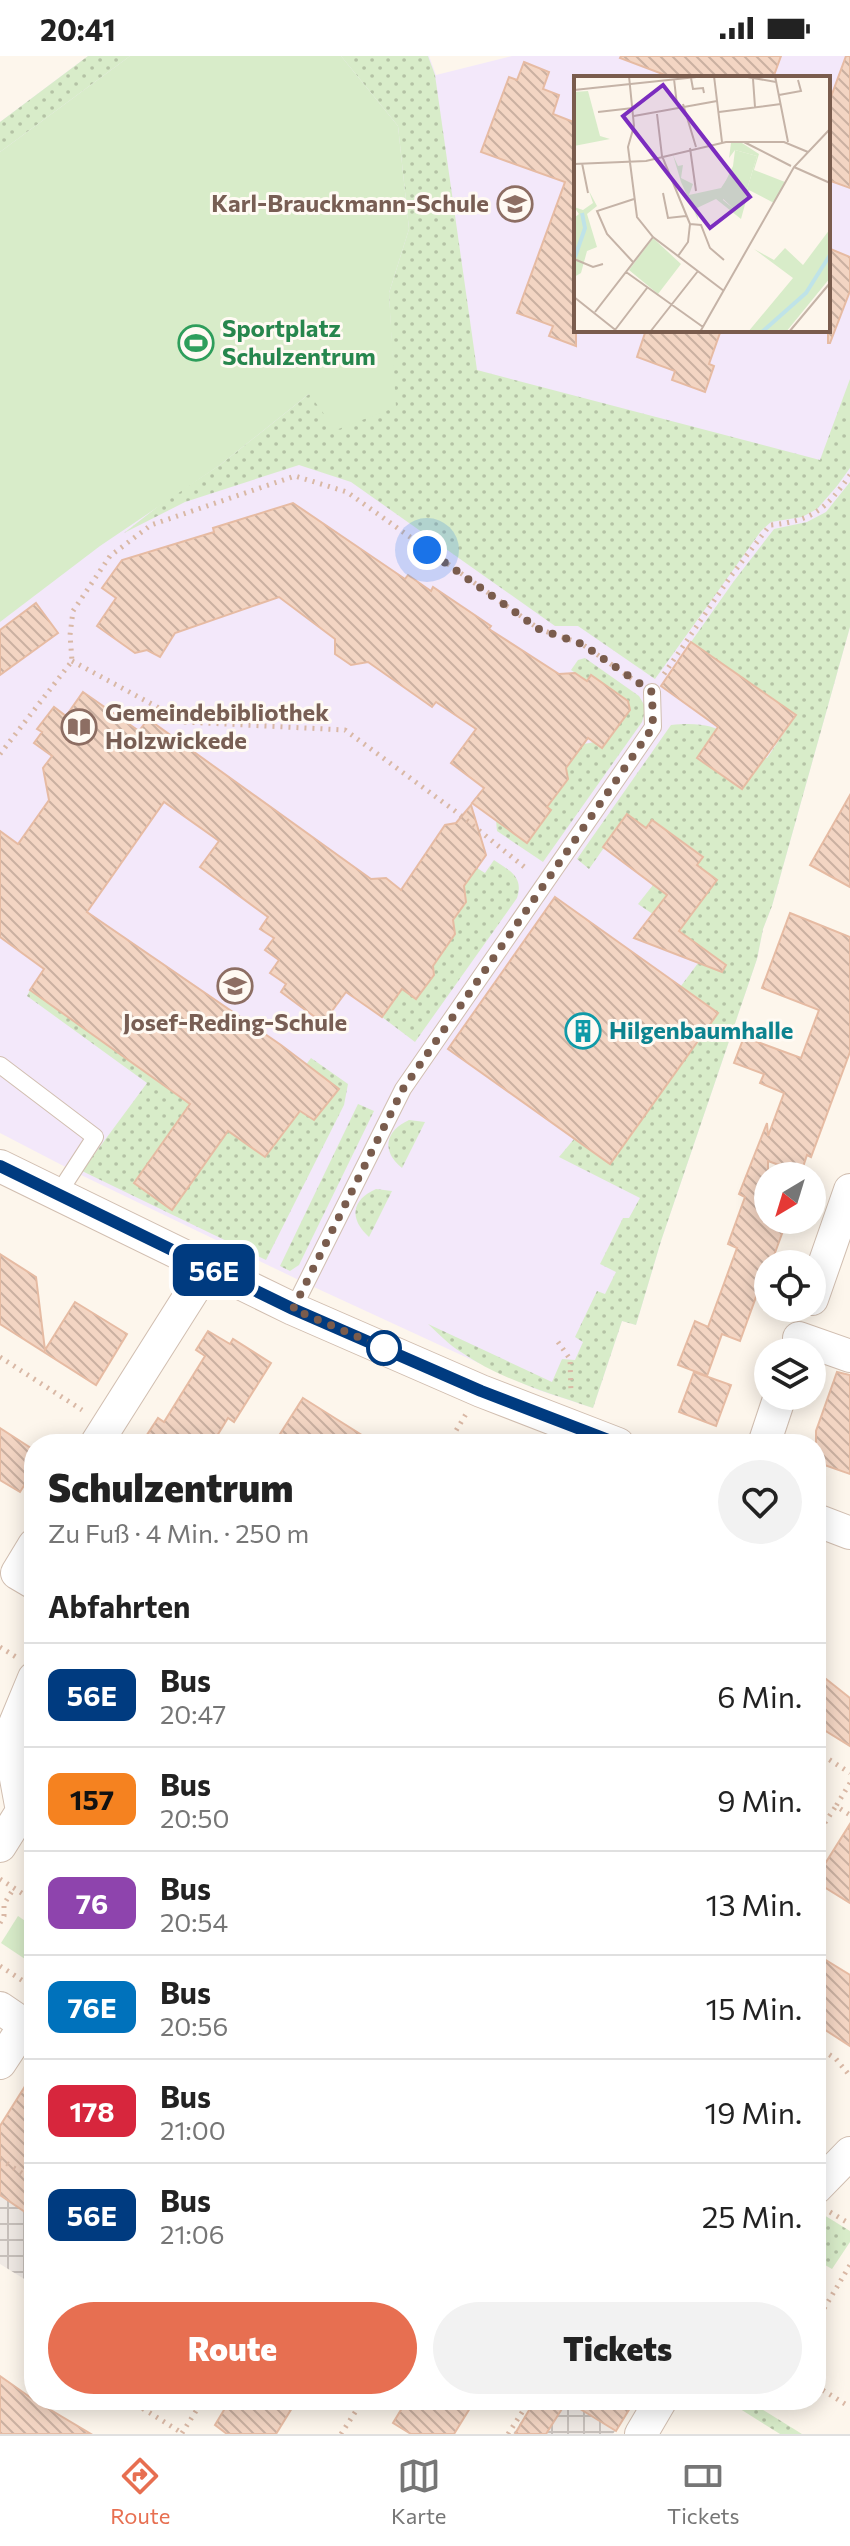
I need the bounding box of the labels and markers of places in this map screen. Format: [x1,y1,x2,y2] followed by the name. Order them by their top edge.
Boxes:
[496,185,534,223] school or university icon: Karl-Brauckmann-Schule
[211,188,489,217] place label: Karl-Brauckmann-Schule
[222,313,376,370] place label: Sportplatz Schulzentrum
[177,324,215,362] sports icon: Sportplatz Schulzentrum
[105,697,329,754] place label: Gemeindebibliothek Holzwickede
[60,708,98,746] library icon: Gemeindebibliothek Holzwickede
[216,967,254,1005] school or university icon: Josef-Reding-Schule
[123,1007,347,1036] place label: Josef-Reding-Schule
[564,1012,602,1050] building icon: Hilgenbaumhalle
[609,1015,793,1044] place label: Hilgenbaumhalle
[367,1331,401,1365] unlabelled marker

